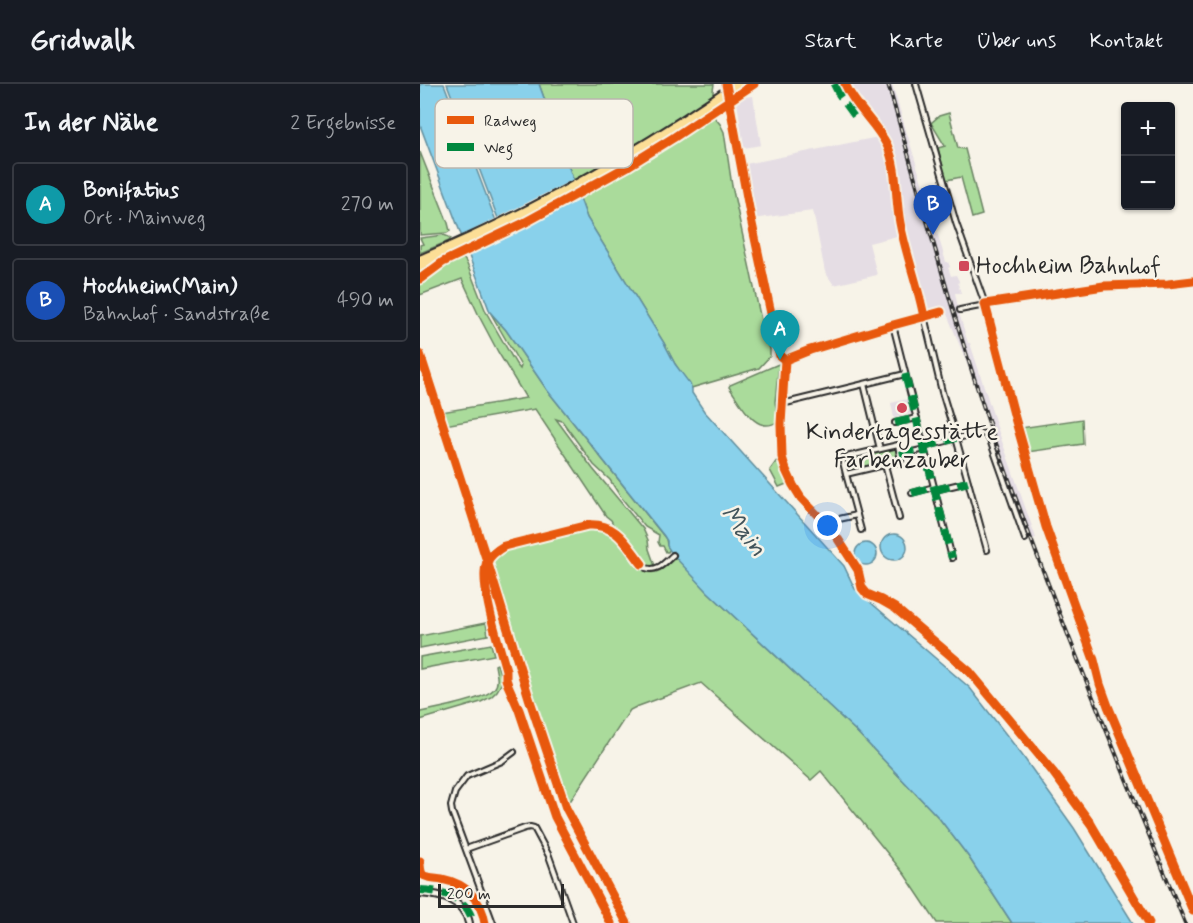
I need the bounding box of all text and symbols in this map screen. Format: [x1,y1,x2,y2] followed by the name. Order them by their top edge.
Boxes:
[30,23,135,60] text: Gridwalk
[805,27,857,55] text: Start
[890,27,943,55] text: Karte
[976,27,1056,55] text: Über uns
[1089,27,1163,55] text: Kontakt
[435,99,633,168] legend
[1121,102,1175,210] map controls
[1121,102,1175,156] button: +
[24,106,158,140] text: In der Nähe
[290,110,396,137] text: 2 Ergebnisse
[484,111,536,132] text: Radweg
[484,138,513,160] text: Weg
[1121,156,1175,210] button: −
[83,177,179,205] text: Bonifatius
[914,186,952,235] pin: B
[39,191,52,218] text: A
[341,191,394,218] text: 270 m
[83,205,205,232] text: Ort · Mainweg
[976,251,1161,282] place label: Hochheim Bahnhof
[957,259,971,273] marker: Hochheim Bahnhof
[83,273,237,301] text: Hochheim(Main)
[39,287,52,314] text: B
[337,287,394,314] text: 490 m
[83,301,270,328] text: Bahnhof · Sandstraße
[760,310,800,360] pin: A
[895,401,909,415] marker: Kindertagesstätte Farbenzauber
[806,417,998,476] place label: Kindertagesstätte Farbenzauber
[712,498,774,564] water label: Main
[813,511,842,540] your location
[438,881,564,908] scale bar
[447,884,491,905] text: 200 m

